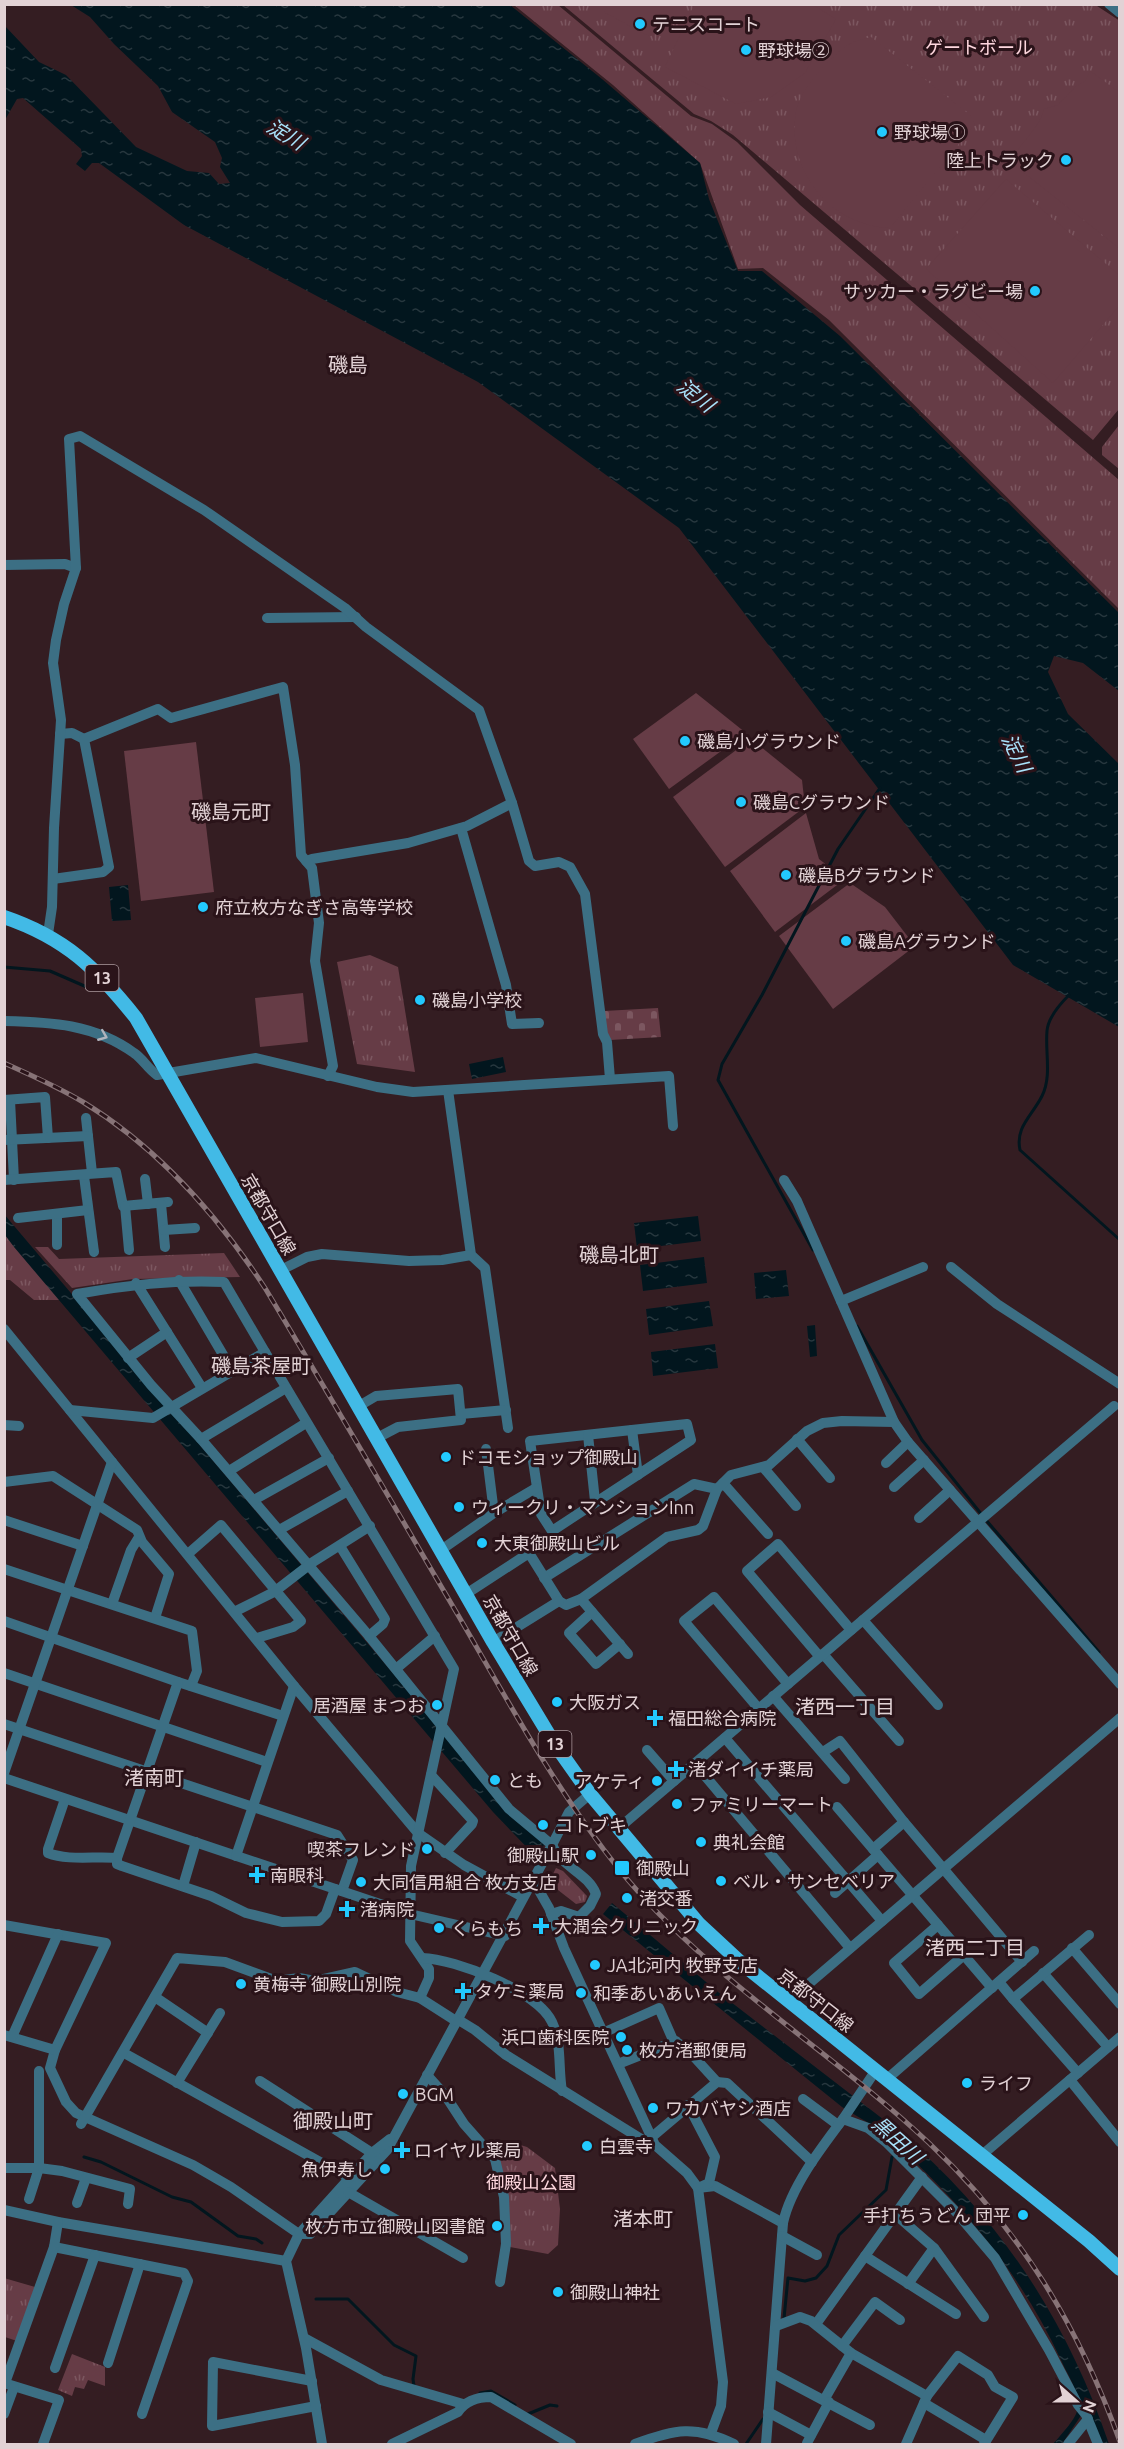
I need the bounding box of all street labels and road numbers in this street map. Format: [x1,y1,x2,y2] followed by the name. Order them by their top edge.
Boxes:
[86,965,118,991] road number: 13
[238,1170,300,1258] street label: 京都守口線
[480,1591,542,1679] street label: 京都守口線
[538,1731,572,1757] road number: 13
[774,1964,858,2036] street label: 京都守口線

